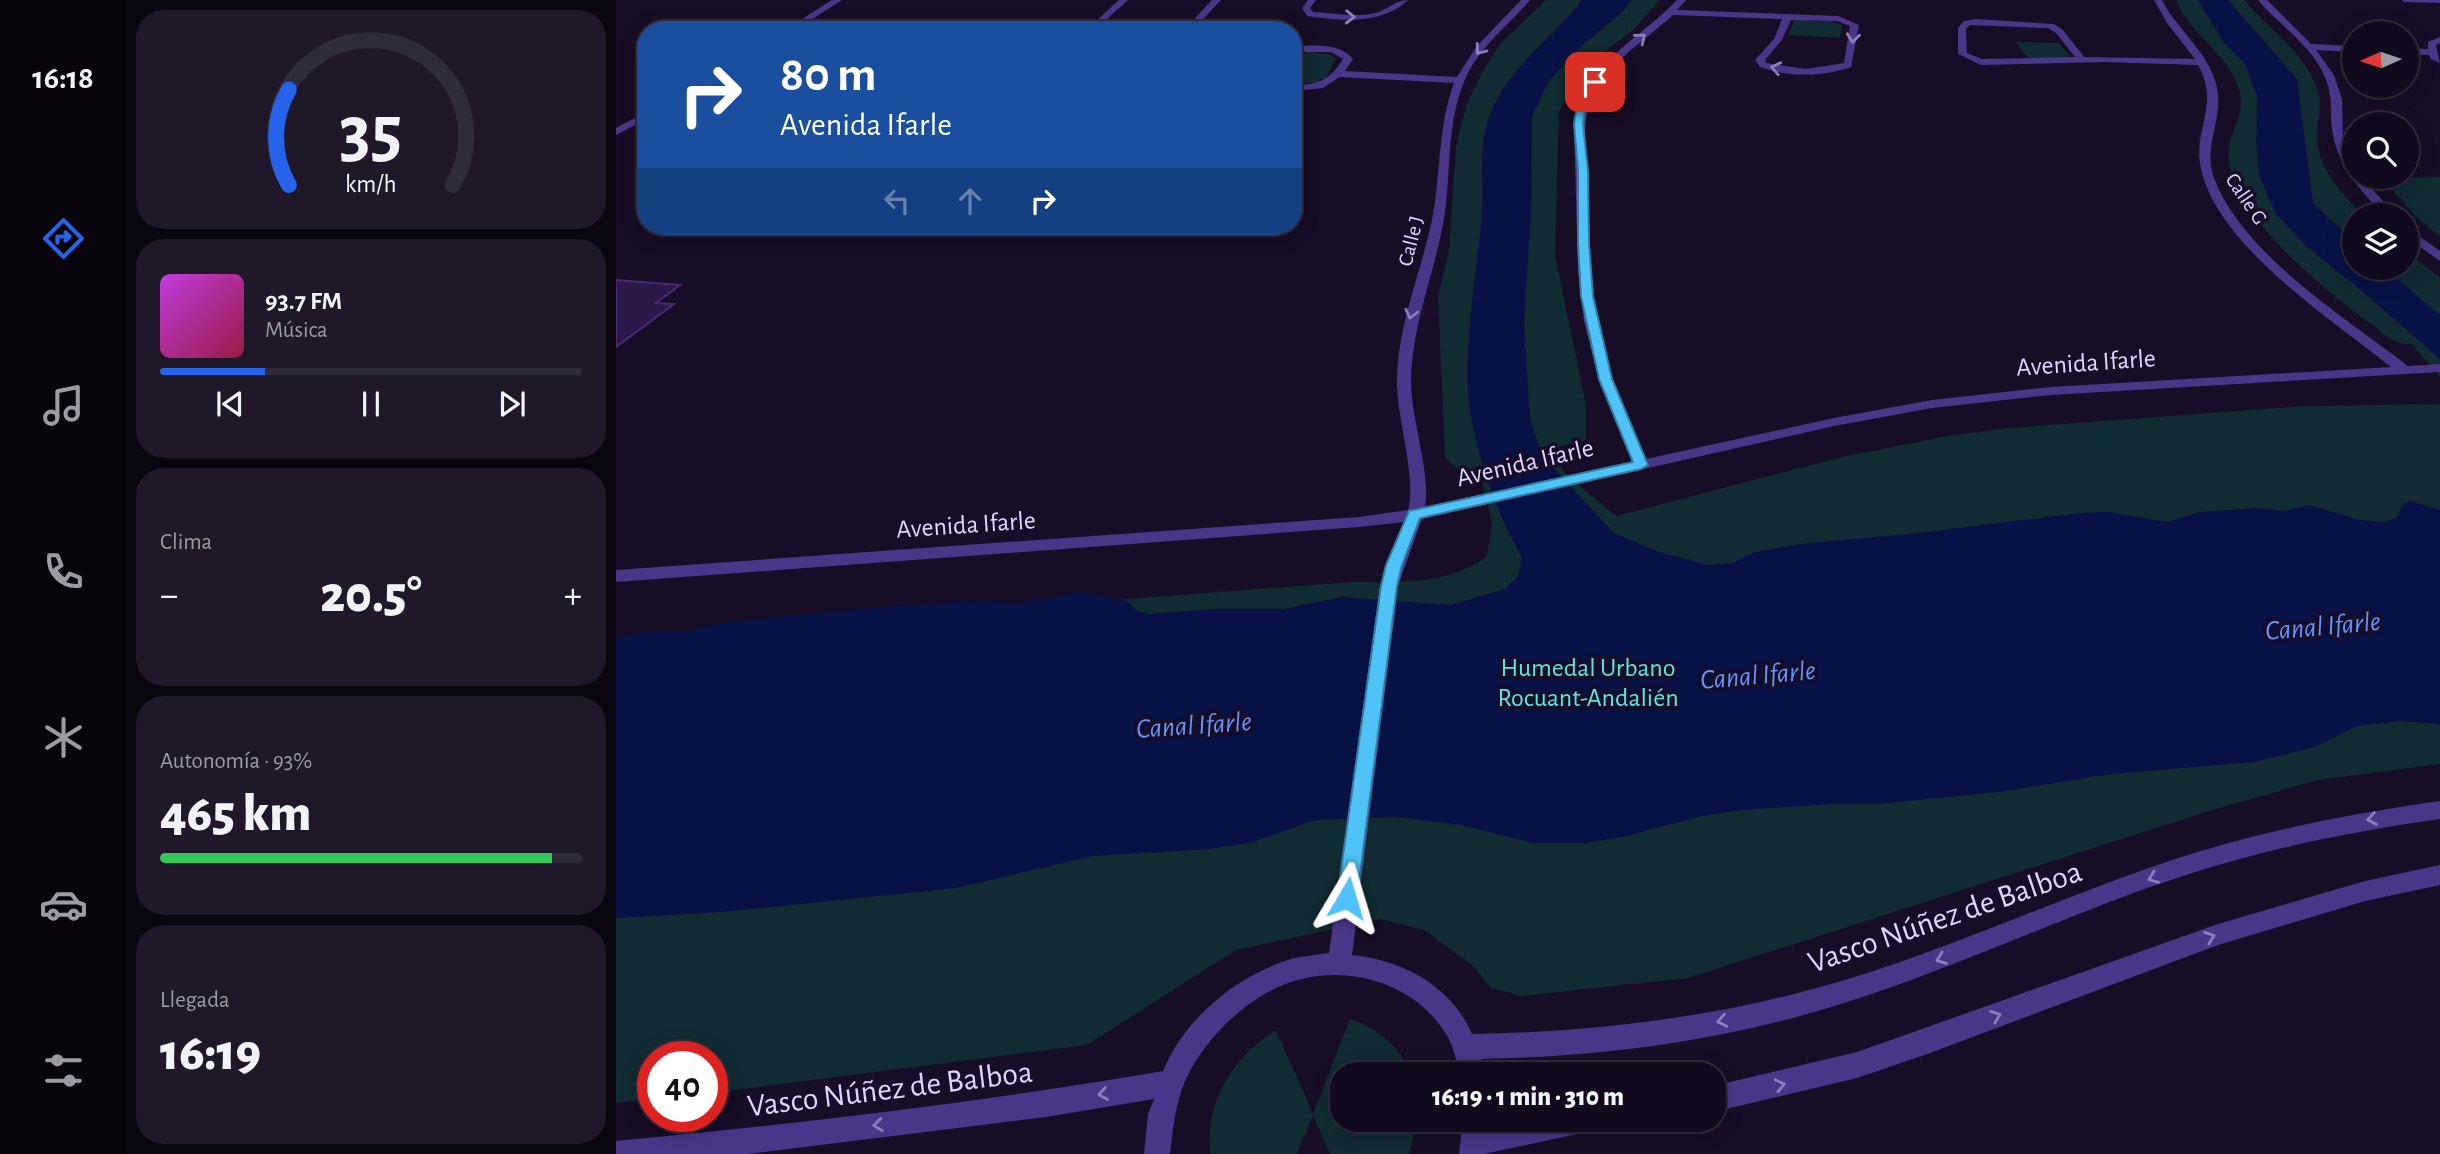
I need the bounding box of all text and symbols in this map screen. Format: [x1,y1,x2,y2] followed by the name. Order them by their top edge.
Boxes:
[1345,9,1356,24] one-way arrow
[2342,21,2418,98] north arrow
[2342,21,2419,280] map controls
[1846,32,1861,44] one-way arrow
[1633,33,1645,46] one-way arrow
[1476,42,1488,55] one-way arrow
[665,49,756,140] icon: right
[780,51,877,100] text: 80 m
[1565,52,1625,112] pin
[32,62,94,94] text: 16:18
[1770,62,1782,77] one-way arrow
[1576,63,1614,101] icon: arrive
[340,98,402,171] text: 35
[780,109,952,141] text: Avenida Ifarle
[2342,112,2419,189] button: search
[2221,170,2271,228] street label: Calle G
[345,172,397,197] text: km/h
[878,182,916,220] icon: left
[951,182,989,220] icon: ahead
[1024,182,1062,220] icon: right
[2342,203,2419,280] button: layers
[39,214,88,263] icon: directions
[1395,214,1427,268] street label: Calle J
[265,288,342,314] text: 93.7 FM
[1405,308,1419,320] one-way arrow
[265,319,328,342] text: Música
[2015,345,2157,381] street label: Avenida Ifarle
[39,381,88,430] icon: music
[211,385,249,423] icon: previous
[352,385,390,423] icon: pause
[493,385,531,423] icon: next
[1454,435,1596,491] street label: Avenida Ifarle
[895,507,1037,543] street label: Avenida Ifarle
[160,531,212,554] text: Clima
[39,547,88,596] icon: phone
[320,569,422,621] text: 20.5°
[160,577,178,615] text: −
[564,577,582,615] text: +
[2264,608,2382,646] water label: Canal Ifarle
[1497,655,1679,711] park label: Humedal Urbano Rocuant-Andalién
[1699,657,1817,695] water label: Canal Ifarle
[1135,708,1253,744] water label: Canal Ifarle
[39,713,88,762] icon: climate
[160,750,312,773] text: Autonomía · 93%
[160,788,311,840] text: 465 km
[2367,811,2378,826] one-way arrow
[1804,855,2086,979] street label: Vasco Núñez de Balboa
[1310,861,1384,935] position arrow
[2148,869,2160,883] one-way arrow
[39,880,88,929] icon: car
[2203,931,2215,945] one-way arrow
[1935,950,1947,964] one-way arrow
[160,989,230,1012] text: Llegada
[1990,1010,2002,1024] one-way arrow
[1716,1013,1728,1028] one-way arrow
[160,1027,261,1079] text: 16:19
[637,1041,728,1132] speed limit sign: 40
[39,1046,88,1095] icon: filters
[746,1056,1034,1122] street label: Vasco Núñez de Balboa
[1774,1079,1786,1093] one-way arrow
[1432,1084,1624,1110] text: 16:19 · 1 min · 310 m
[1097,1086,1109,1101] one-way arrow
[872,1117,884,1132] one-way arrow

